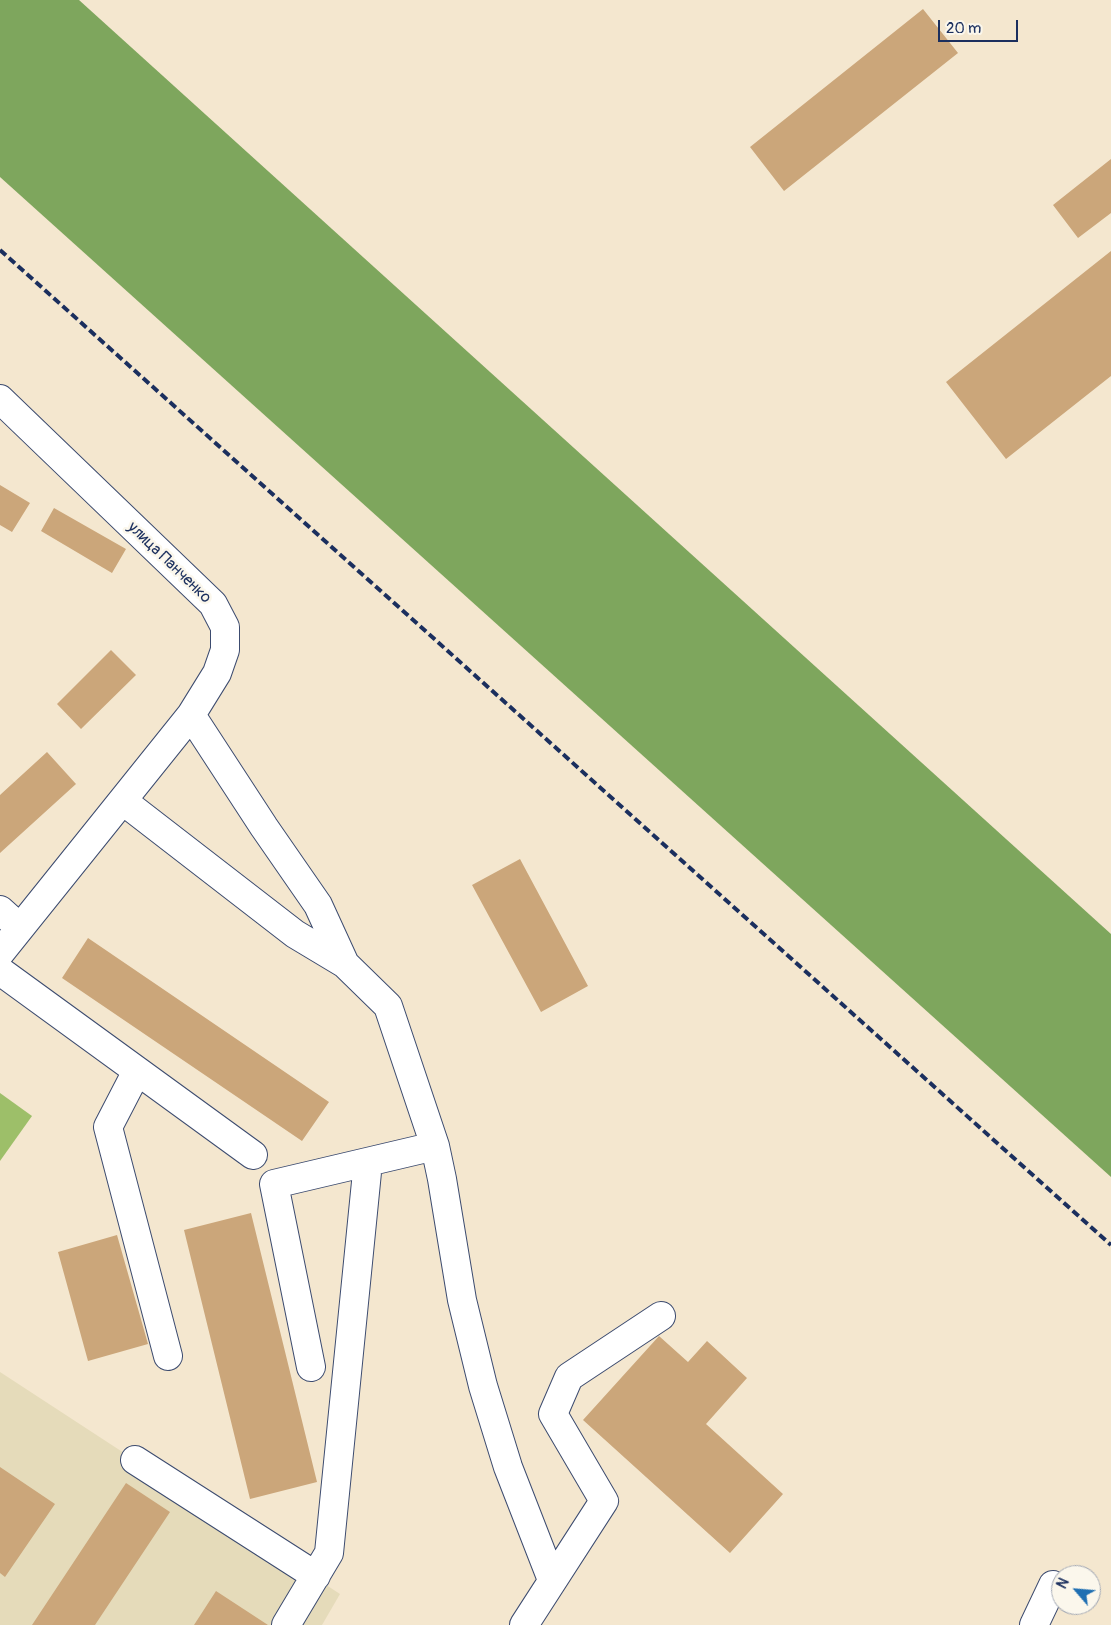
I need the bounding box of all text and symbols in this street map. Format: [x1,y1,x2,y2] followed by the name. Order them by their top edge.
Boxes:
[941,10,1021,42] scale bar
[946,19,981,38] text: 20 m
[123,518,215,608] street label: улица Панченко
[1051,1565,1101,1615] north arrow
[1053,1575,1073,1591] text: N

